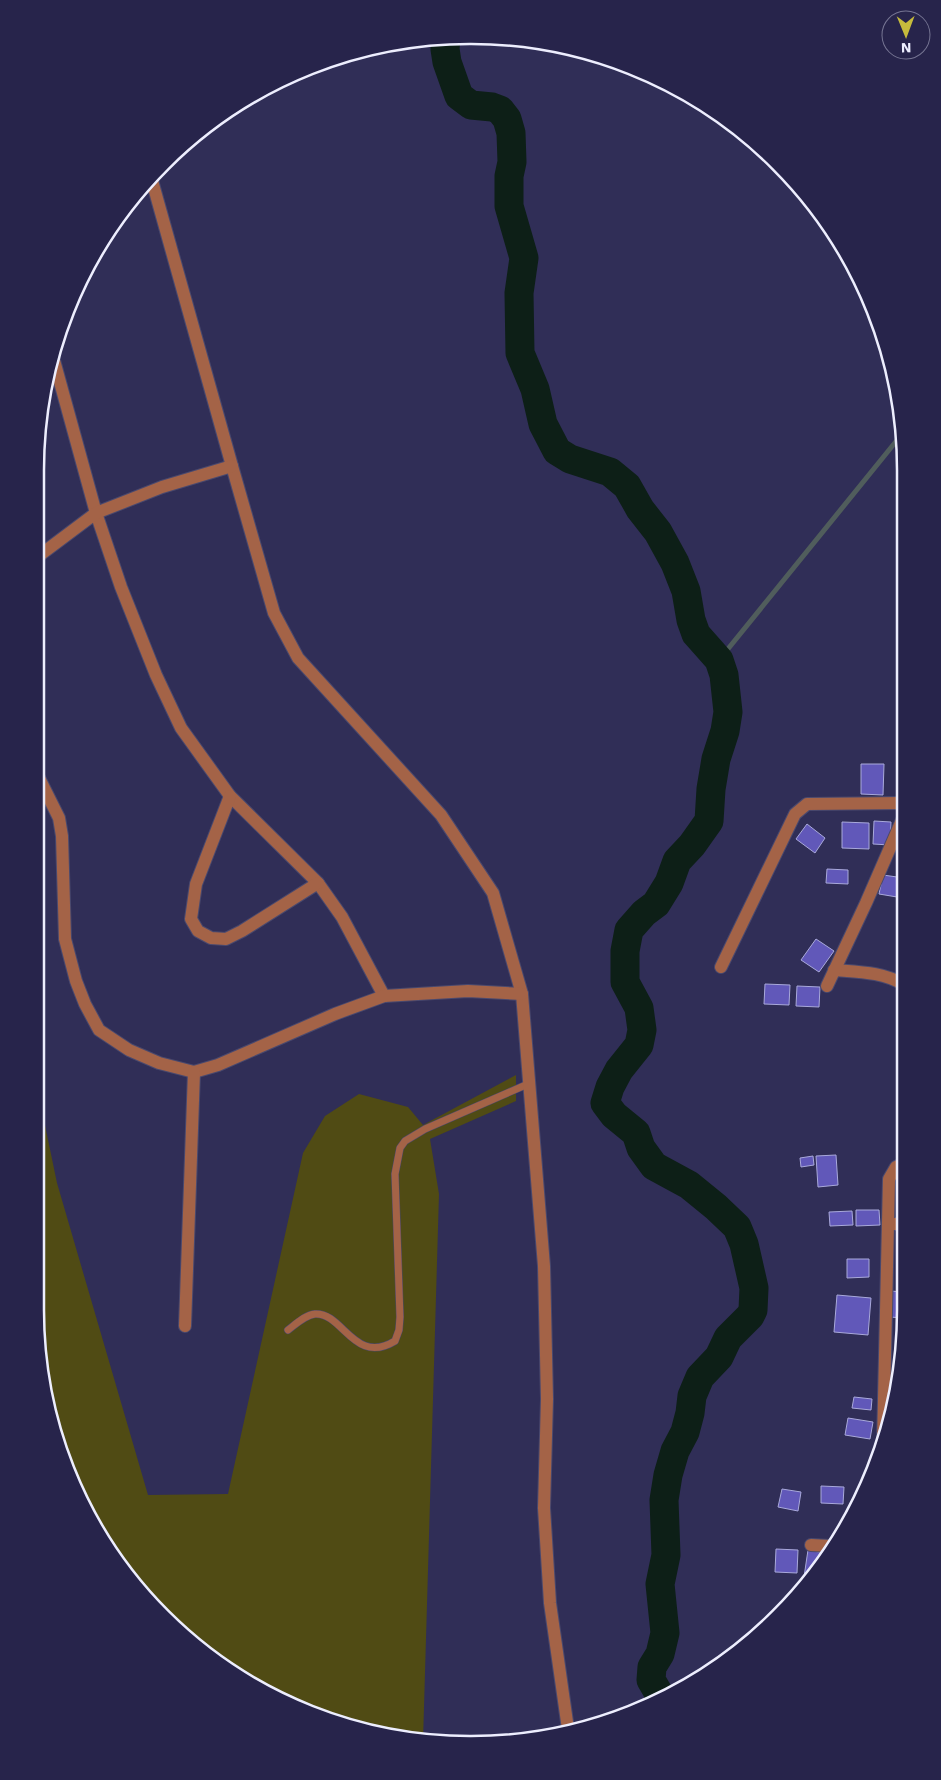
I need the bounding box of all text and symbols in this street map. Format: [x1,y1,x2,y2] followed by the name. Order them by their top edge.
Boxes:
[881,10,931,60] north arrow
[901,40,912,56] text: N

